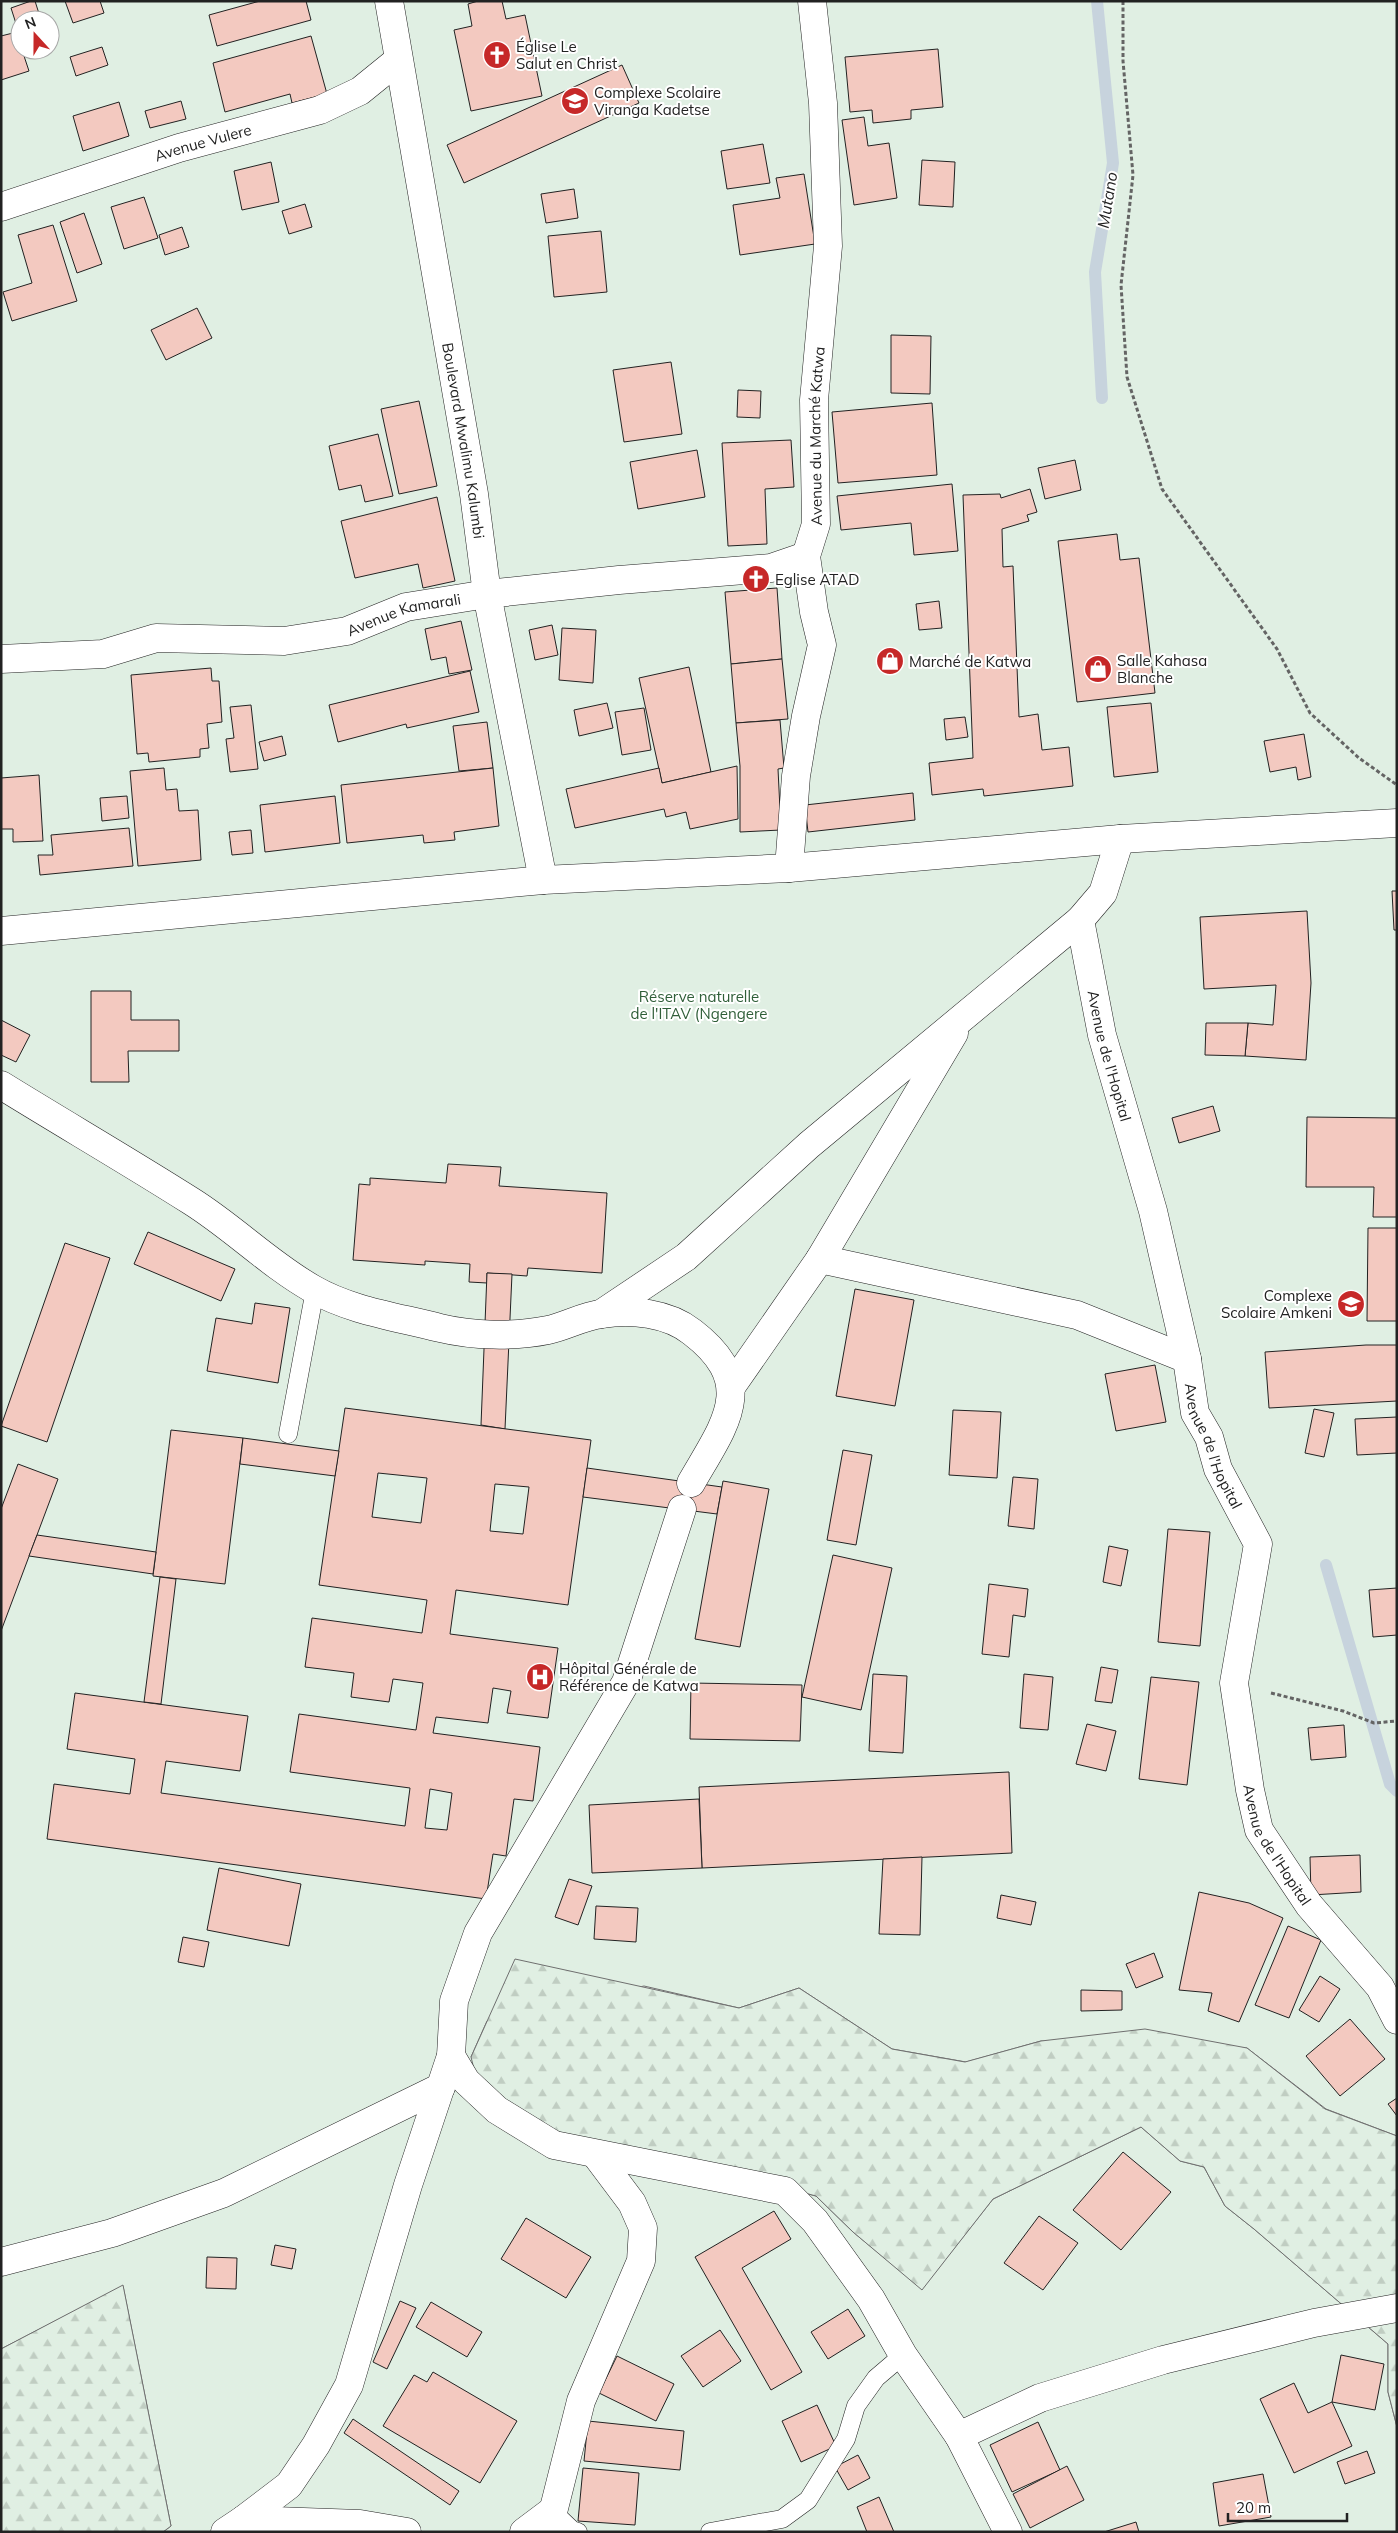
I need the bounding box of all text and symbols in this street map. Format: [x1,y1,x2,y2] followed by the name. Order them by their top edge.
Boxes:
[10,10,60,60] north arrow
[22,13,39,33] text: N
[516,37,617,73] place label: Église Le Salut en Christ
[482,40,512,70] church icon: Église Le Salut en Christ
[594,83,721,119] place label: Complexe Scolaire Viranga Kadetse
[560,86,590,116] school or university icon: Complexe Scolaire Viranga Kadetse
[152,119,253,165] street label: Avenue Vulere
[1093,170,1121,230] water label: Mutano
[439,341,489,540] street label: Boulevard Mwalimu Kalumbi
[804,346,828,526] street label: Avenue du Marché Katwa
[741,564,771,594] church icon: Eglise ATAD
[775,570,859,589] place label: Eglise ATAD
[344,589,462,640] street label: Avenue Kamarali
[875,646,905,676] shop icon: Marché de Katwa
[1117,651,1207,687] place label: Salle Kahasa Blanche
[909,652,1031,671] place label: Marché de Katwa
[1083,654,1113,684] shop icon: Salle Kahasa Blanche
[630,987,768,1023] park label: Réserve naturelle de l'ITAV (Ngengere
[1084,989,1136,1123] street label: Avenue de l'Hopital
[1221,1286,1332,1322] place label: Complexe Scolaire Amkeni
[1336,1289,1366,1319] school or university icon: Complexe Scolaire Amkeni
[1181,1382,1247,1512] street label: Avenue de l'Hopital
[559,1659,699,1695] place label: Hôpital Générale de Référence de Katwa
[525,1662,555,1692] hospital icon: Hôpital Générale de Référence de Katwa
[1240,1783,1316,1909] street label: Avenue de l'Hopital
[1228,2490,1347,2522] scale bar
[1236,2498,1271,2517] text: 20 m

